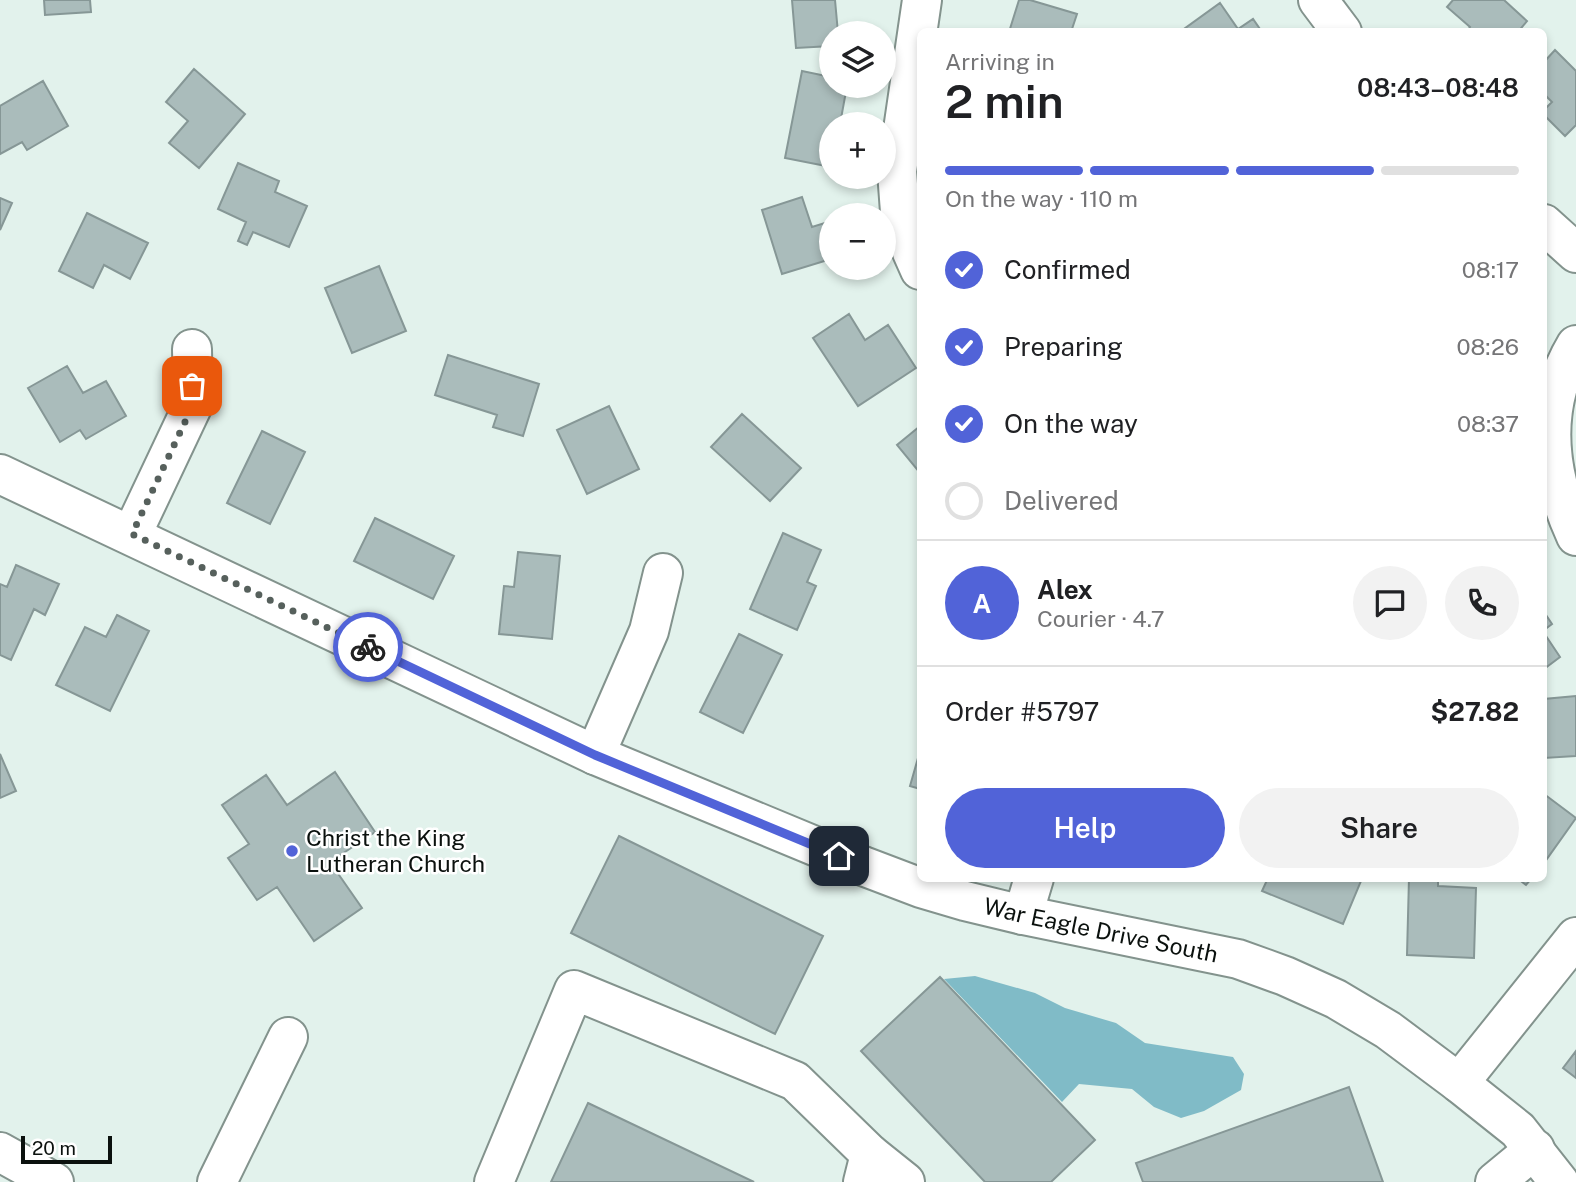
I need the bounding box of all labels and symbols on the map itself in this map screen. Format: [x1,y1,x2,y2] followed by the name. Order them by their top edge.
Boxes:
[162,356,222,416] pin
[333,612,403,682] courier
[306,824,485,877] place label: Christ the King Lutheran Church
[809,826,869,886] pin
[284,843,300,859] marker: Christ the King Lutheran Church
[981,892,1220,968] street label: War Eagle Drive South
[21,1133,112,1165] scale bar

